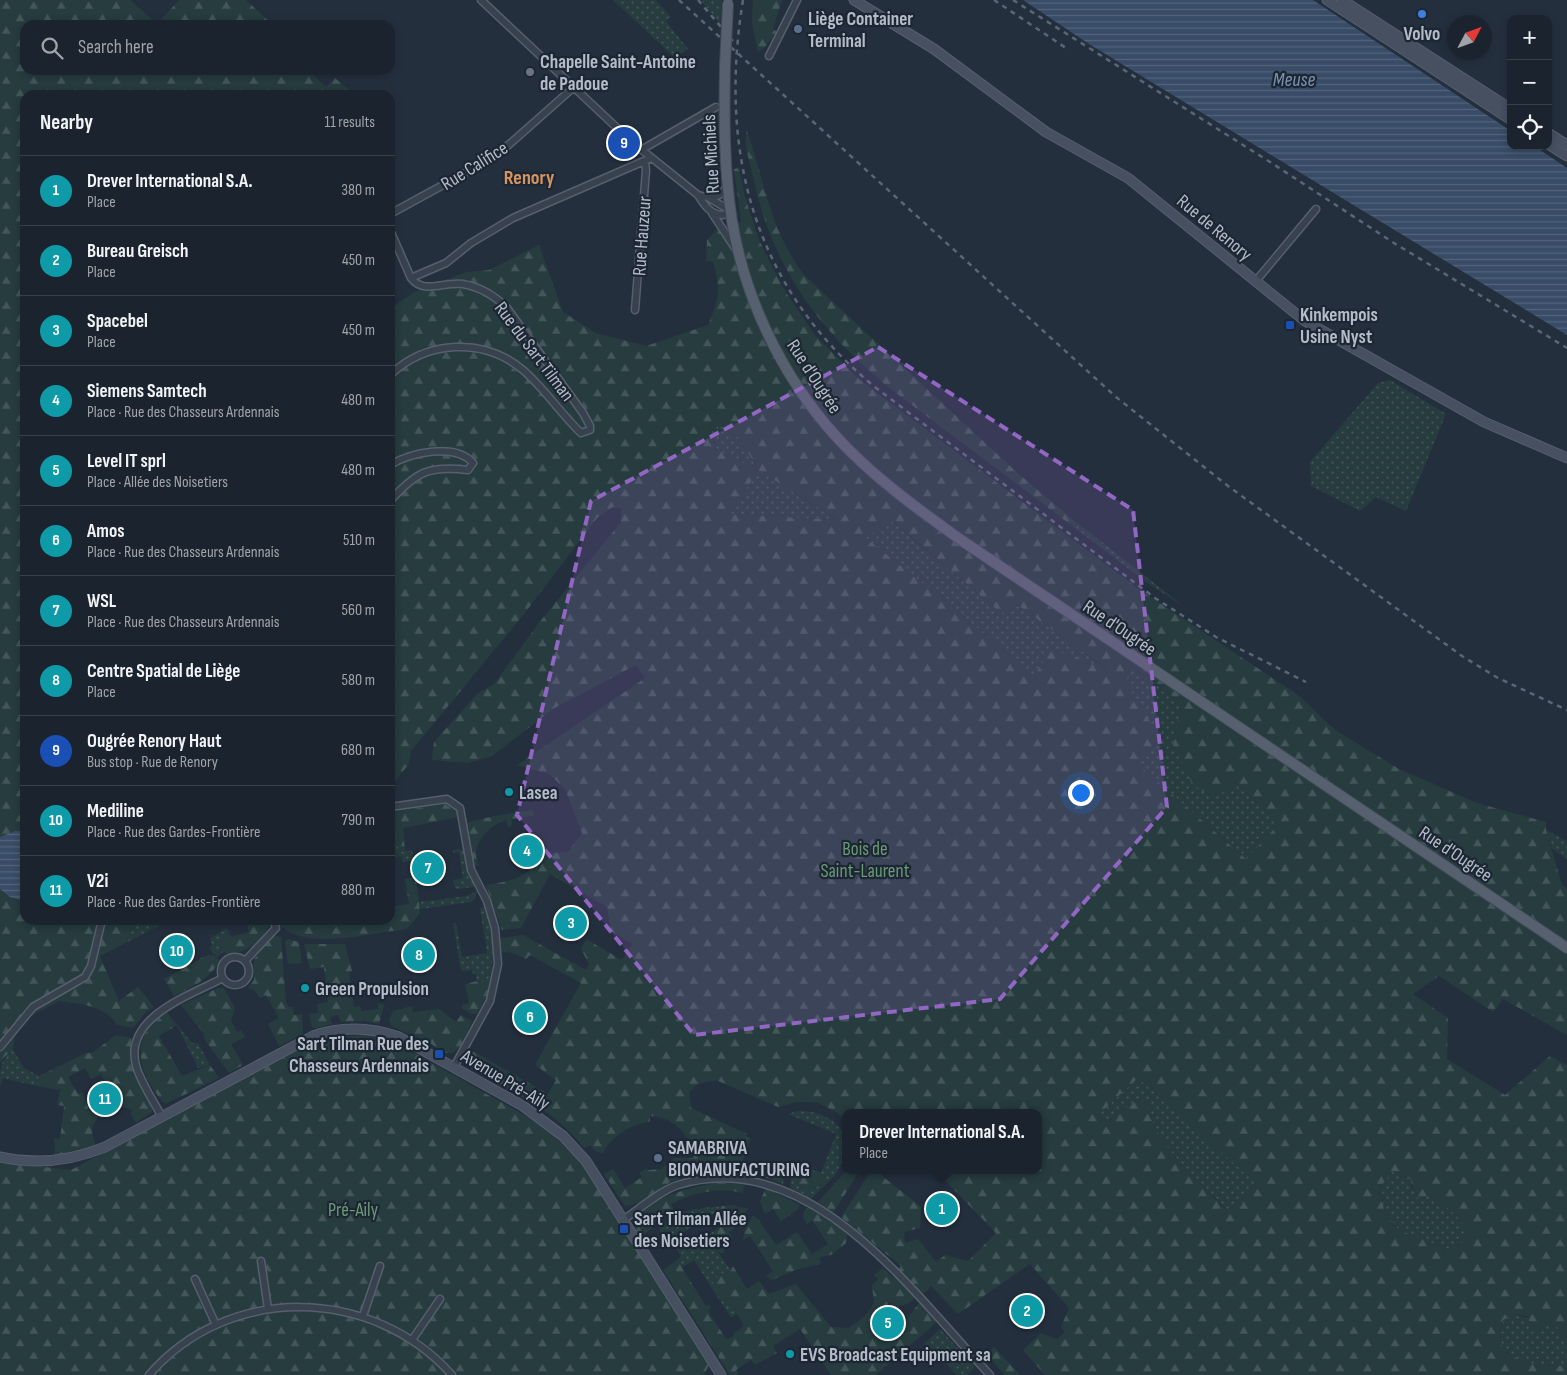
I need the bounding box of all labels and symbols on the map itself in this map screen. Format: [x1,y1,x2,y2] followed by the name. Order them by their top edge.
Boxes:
[808,8,913,53] place label: Liège Container Terminal
[1416,8,1428,20] marker: Volvo
[1447,15,1492,60] north arrow
[792,23,804,35] marker: Liège Container Terminal
[1404,23,1440,46] place label: Volvo
[540,51,696,96] place label: Chapelle Saint-Antoine de Padoue
[524,66,536,78] marker: Chapelle Saint-Antoine de Padoue
[1273,68,1315,92] water label: Meuse
[698,113,725,194] street label: Rue Michiels
[608,124,640,162] pin: 9
[437,137,512,196] street label: Rue Califice
[504,166,555,190] district label: Renory
[1172,190,1257,267] street label: Rue de Renory
[628,195,657,277] street label: Rue Hauzeur
[489,298,579,406] street label: Rue du Sart Tilman
[1300,304,1378,349] place label: Kinkempois Usine Nyst
[1284,319,1296,331] marker: Kinkempois Usine Nyst
[781,335,846,418] street label: Rue d'Ougrée
[1078,595,1160,661] street label: Rue d'Ougrée
[1068,780,1094,806] your location
[519,782,558,805] place label: Lasea
[503,786,515,798] marker: Lasea
[1414,821,1496,887] street label: Rue d'Ougrée
[511,832,543,870] pin: 4
[820,838,910,883] park label: Bois de Saint-Laurent
[412,849,444,887] pin: 7
[555,904,587,942] pin: 3
[161,932,193,970] pin: 10
[403,936,435,974] pin: 8
[315,978,429,1001] place label: Green Propulsion
[299,982,311,994] marker: Green Propulsion
[514,998,546,1036] pin: 6
[289,1033,429,1078] place label: Sart Tilman Rue des Chasseurs Ardennais
[456,1044,554,1116] street label: Avenue Pré-Aily
[433,1048,445,1060] marker: Sart Tilman Rue des Chasseurs Ardennais
[89,1080,121,1118] pin: 11
[668,1137,810,1182] place label: SAMABRIVA BIOMANUFACTURING
[652,1152,664,1164] marker: SAMABRIVA BIOMANUFACTURING
[926,1190,958,1228] pin: 1
[328,1199,379,1222] park label: Pré-Aily
[634,1208,747,1253] place label: Sart Tilman Allée des Noisetiers
[618,1223,630,1235] marker: Sart Tilman Allée des Noisetiers
[1011,1292,1043,1330] pin: 2
[872,1304,904,1342] pin: 5
[800,1344,991,1367] place label: EVS Broadcast Equipment sa
[784,1348,796,1360] marker: EVS Broadcast Equipment sa

